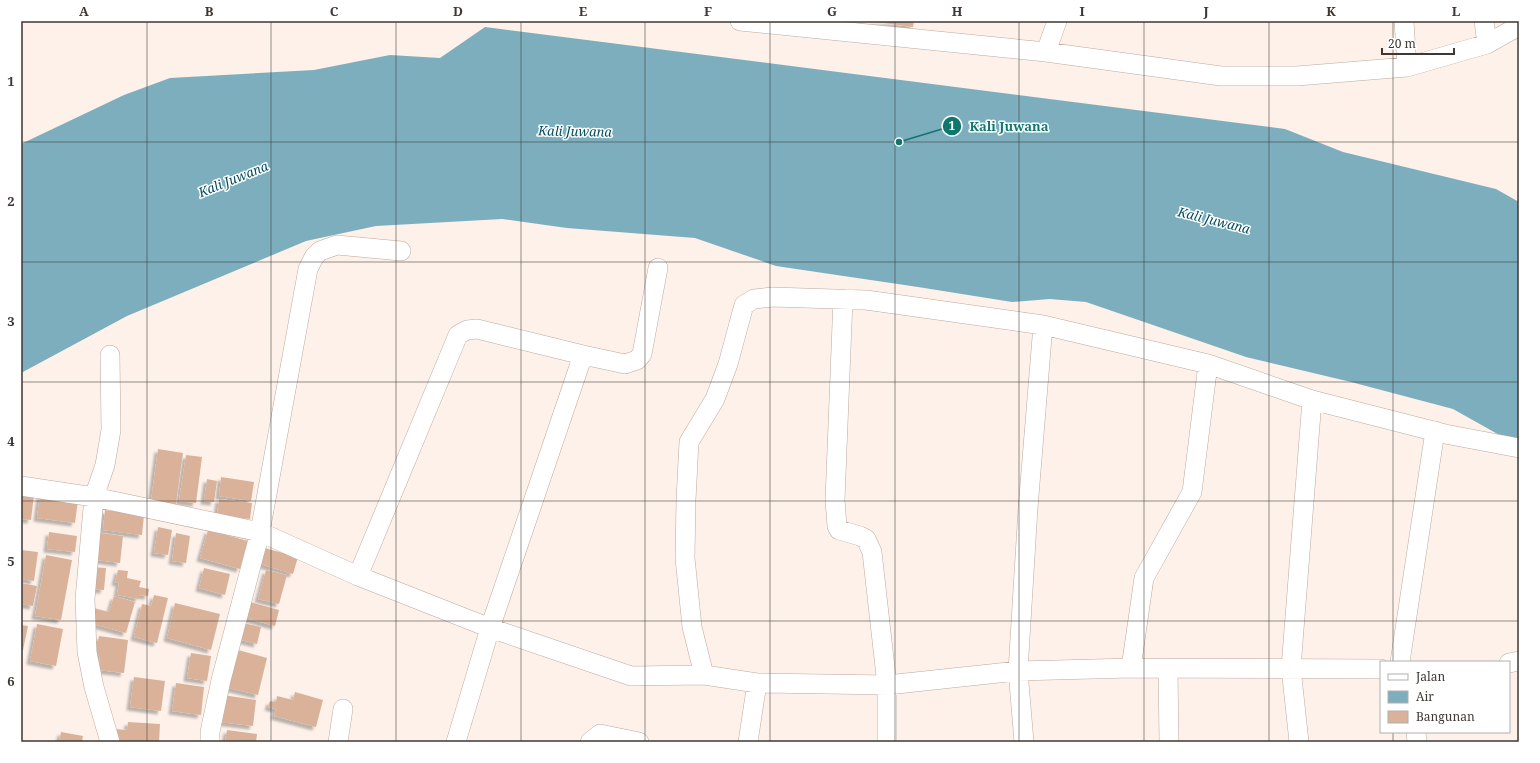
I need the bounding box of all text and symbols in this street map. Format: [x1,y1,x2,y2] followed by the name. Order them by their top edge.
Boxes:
[79,2,89,20] text: A
[205,2,214,20] text: B
[330,2,339,20] text: C
[453,2,463,20] text: D
[579,2,588,20] text: E
[704,2,712,20] text: F
[827,2,837,20] text: G
[952,2,963,20] text: H
[1079,2,1085,20] text: I
[1202,2,1209,20] text: J
[1326,2,1336,20] text: K
[1452,2,1461,20] text: L
[1382,30,1454,56] scale bar
[1388,35,1416,52] text: 20 m
[7,72,15,90] text: 1
[942,114,1057,139] callout: Kali Juwana
[949,117,956,134] text: 1
[969,117,1049,135] text: Kali Juwana
[537,121,613,141] water label: Kali Juwana
[194,157,271,202] water label: Kali Juwana
[7,192,15,210] text: 2
[1175,202,1252,238] water label: Kali Juwana
[7,312,15,330] text: 3
[7,432,15,450] text: 4
[7,552,15,570] text: 5
[1380,661,1510,733] legend
[1415,668,1446,685] text: Jalan
[7,672,15,690] text: 6
[1416,688,1434,705] text: Air
[1416,708,1475,725] text: Bangunan

